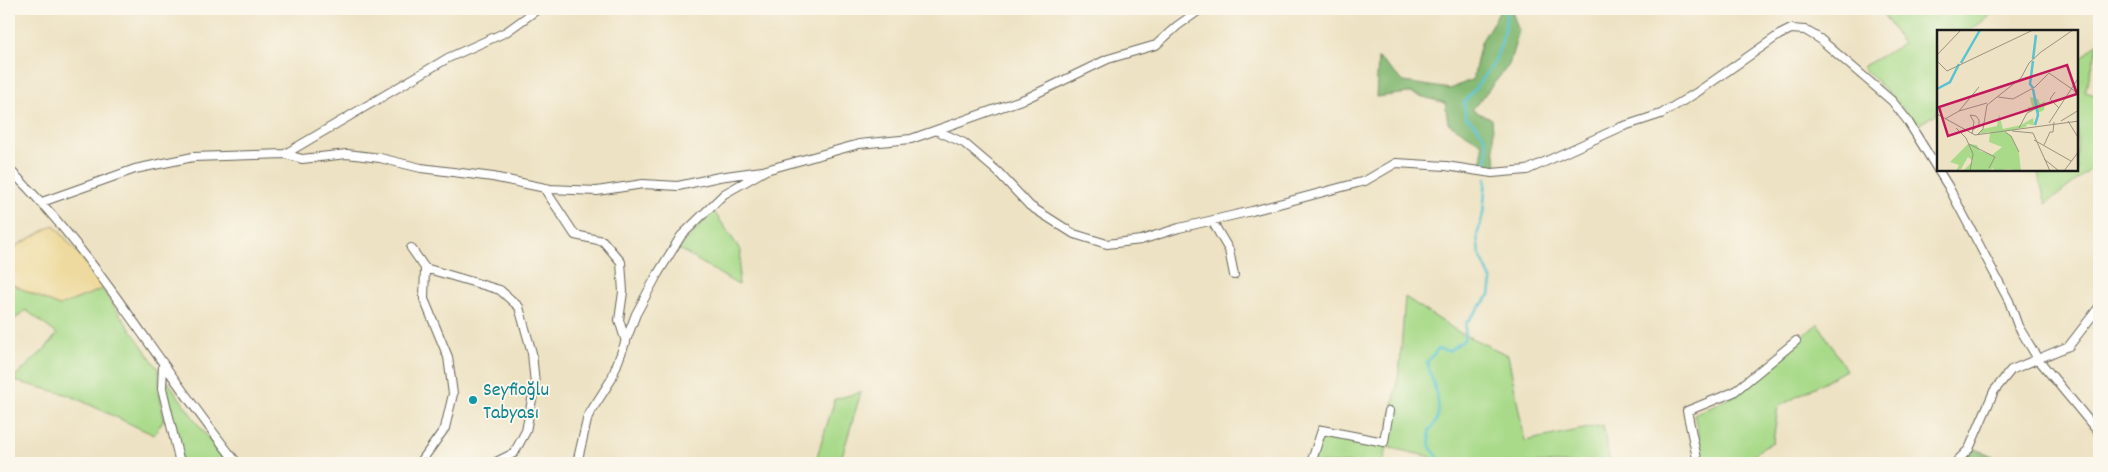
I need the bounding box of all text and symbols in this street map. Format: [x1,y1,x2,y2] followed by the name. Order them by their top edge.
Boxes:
[1937,30,2078,171] inset map
[483,377,549,428] place label: Seyfioğlu Tabyası
[467,394,479,406] marker: Seyfioğlu Tabyası

